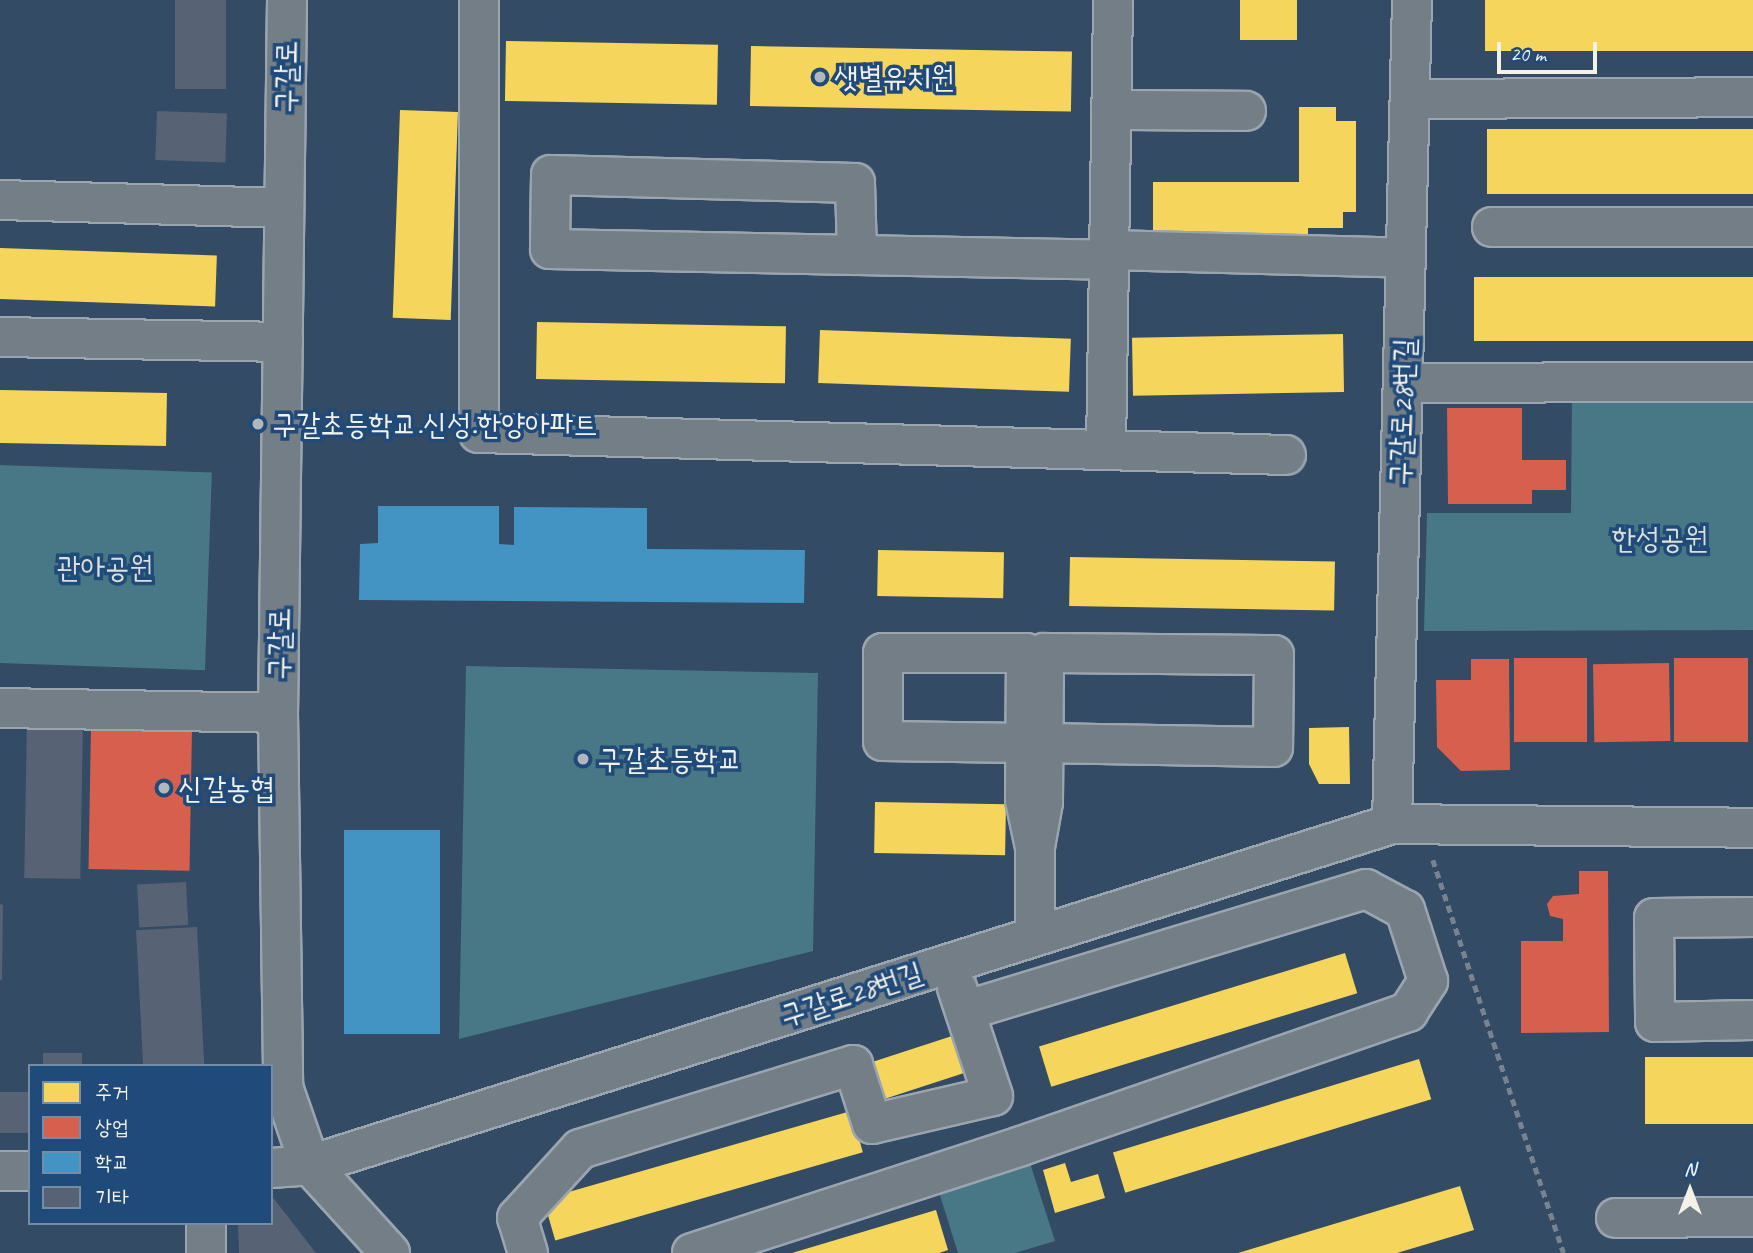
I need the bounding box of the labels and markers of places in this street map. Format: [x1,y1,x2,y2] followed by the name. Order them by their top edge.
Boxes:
[834,59,955,95] place label: 샛별유치원
[812,69,828,85] marker: 샛별유치원
[272,406,598,442] place label: 구갈초등학교.신성.한양아파트
[250,416,266,432] marker: 구갈초등학교.신성.한양아파트
[597,741,742,777] place label: 구갈초등학교
[575,751,591,767] marker: 구갈초등학교
[178,770,275,806] place label: 신갈농협
[156,780,172,796] marker: 신갈농협

